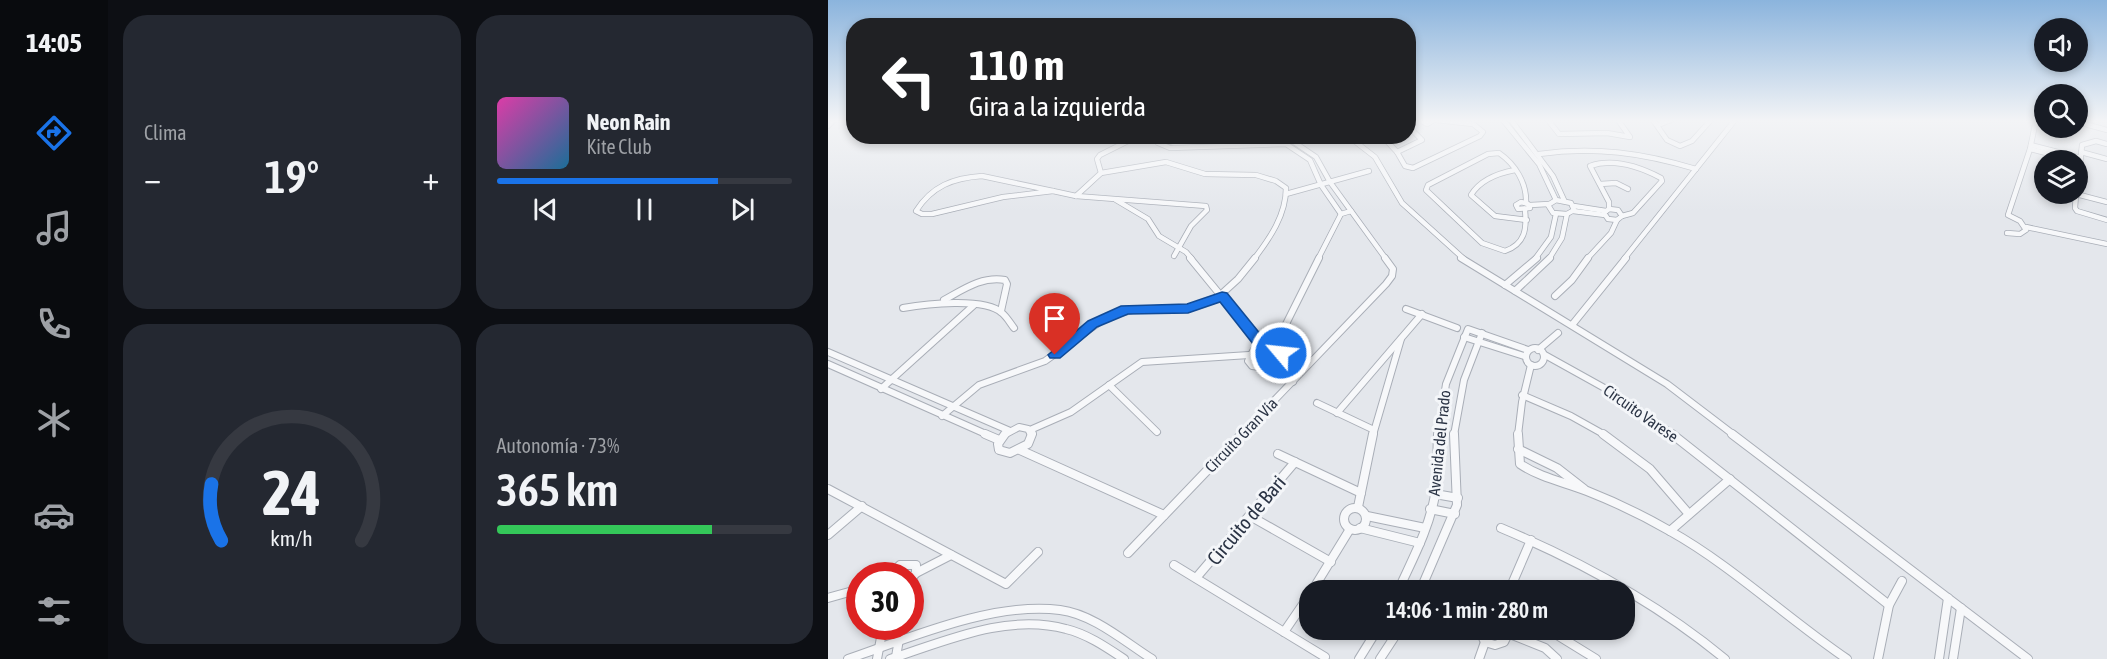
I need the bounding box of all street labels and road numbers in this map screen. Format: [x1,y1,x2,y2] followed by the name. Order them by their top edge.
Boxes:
[1600,381,1682,445] street label: Circuito Varese
[1424,389,1454,497] street label: Avenida del Prado
[1201,394,1281,476] street label: Circuito Gran Vía
[1202,471,1290,569] street label: Circuito de Bari

